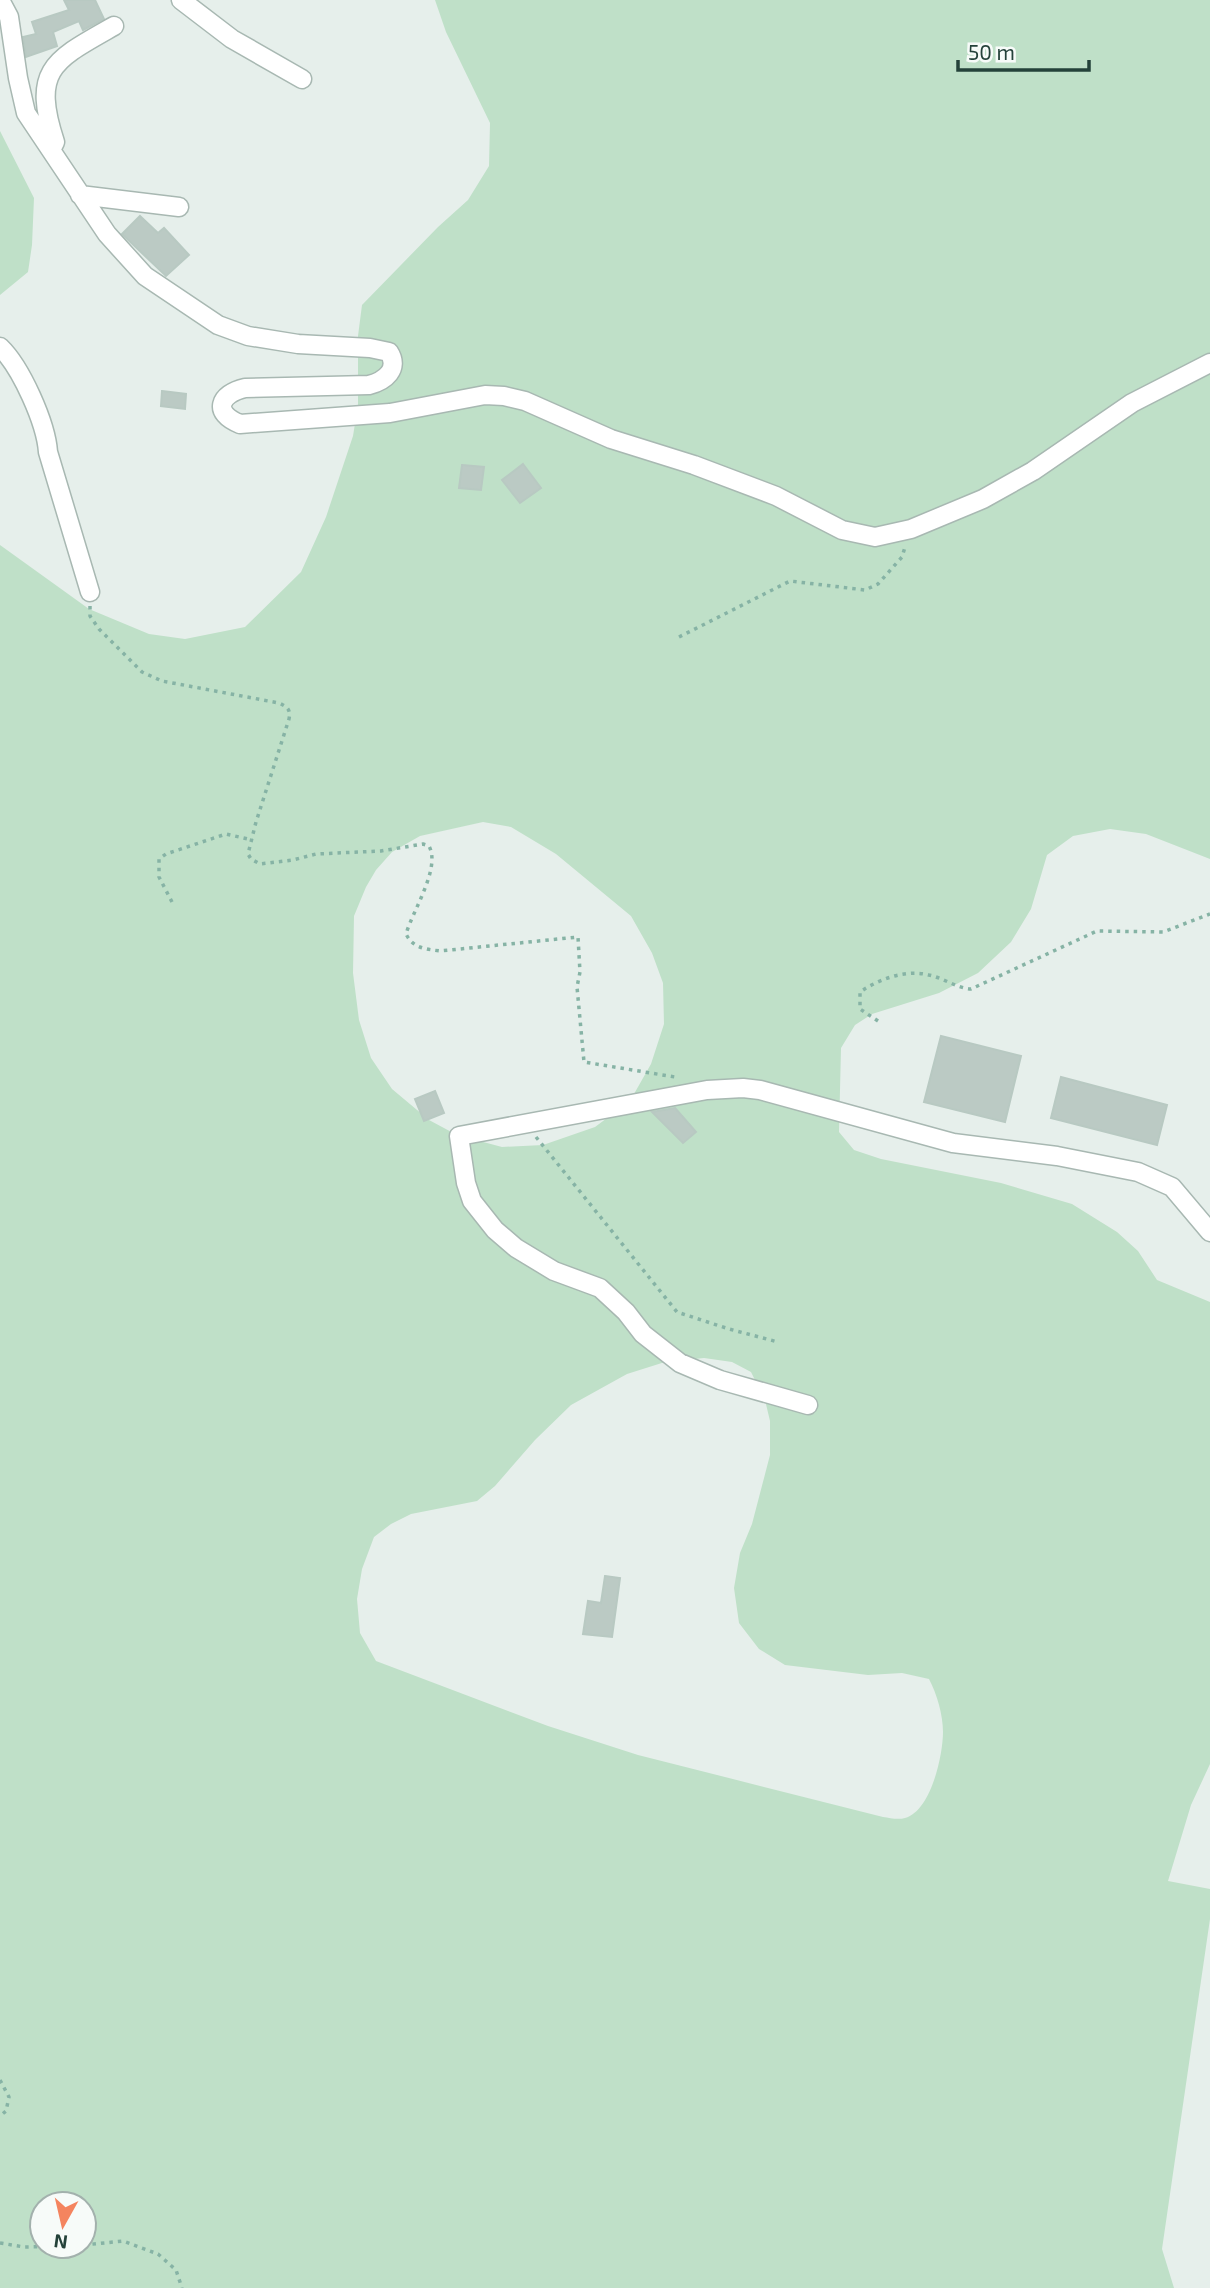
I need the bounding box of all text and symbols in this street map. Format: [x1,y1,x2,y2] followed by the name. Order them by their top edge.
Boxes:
[958,28,1089,72] scale bar
[968,39,1015,64] text: 50 m
[28,2190,98,2260] north arrow
[52,2230,69,2255] text: N

